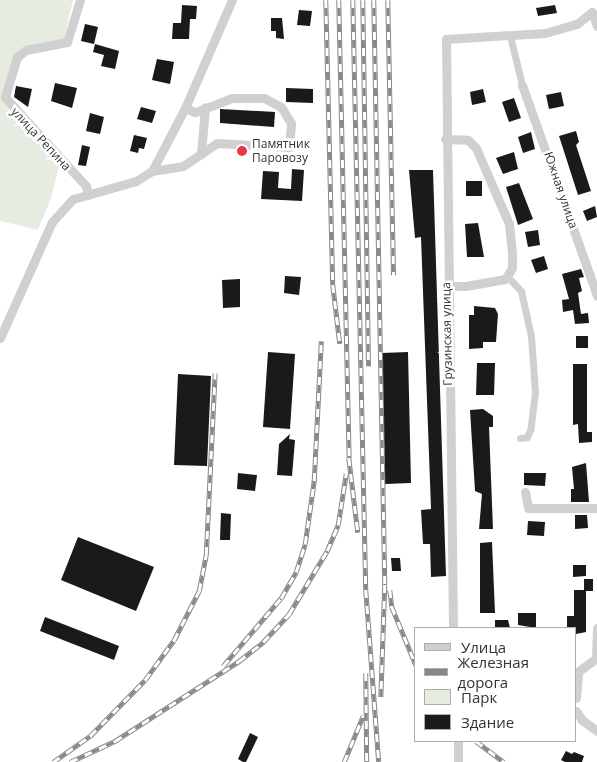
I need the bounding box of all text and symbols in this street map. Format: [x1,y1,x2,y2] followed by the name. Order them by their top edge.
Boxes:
[8,104,74,174] street label: улица Репина
[252,137,310,165] place label: Памятник Паровозу
[236,145,248,157] marker: Памятник Паровозу
[541,150,581,230] street label: Южная улица
[439,282,455,386] street label: Грузинская улица
[414,627,577,742] legend
[461,637,506,657] text: Улица
[458,652,529,692] text: Железная дорога
[461,687,497,707] text: Парк
[461,712,514,732] text: Здание

